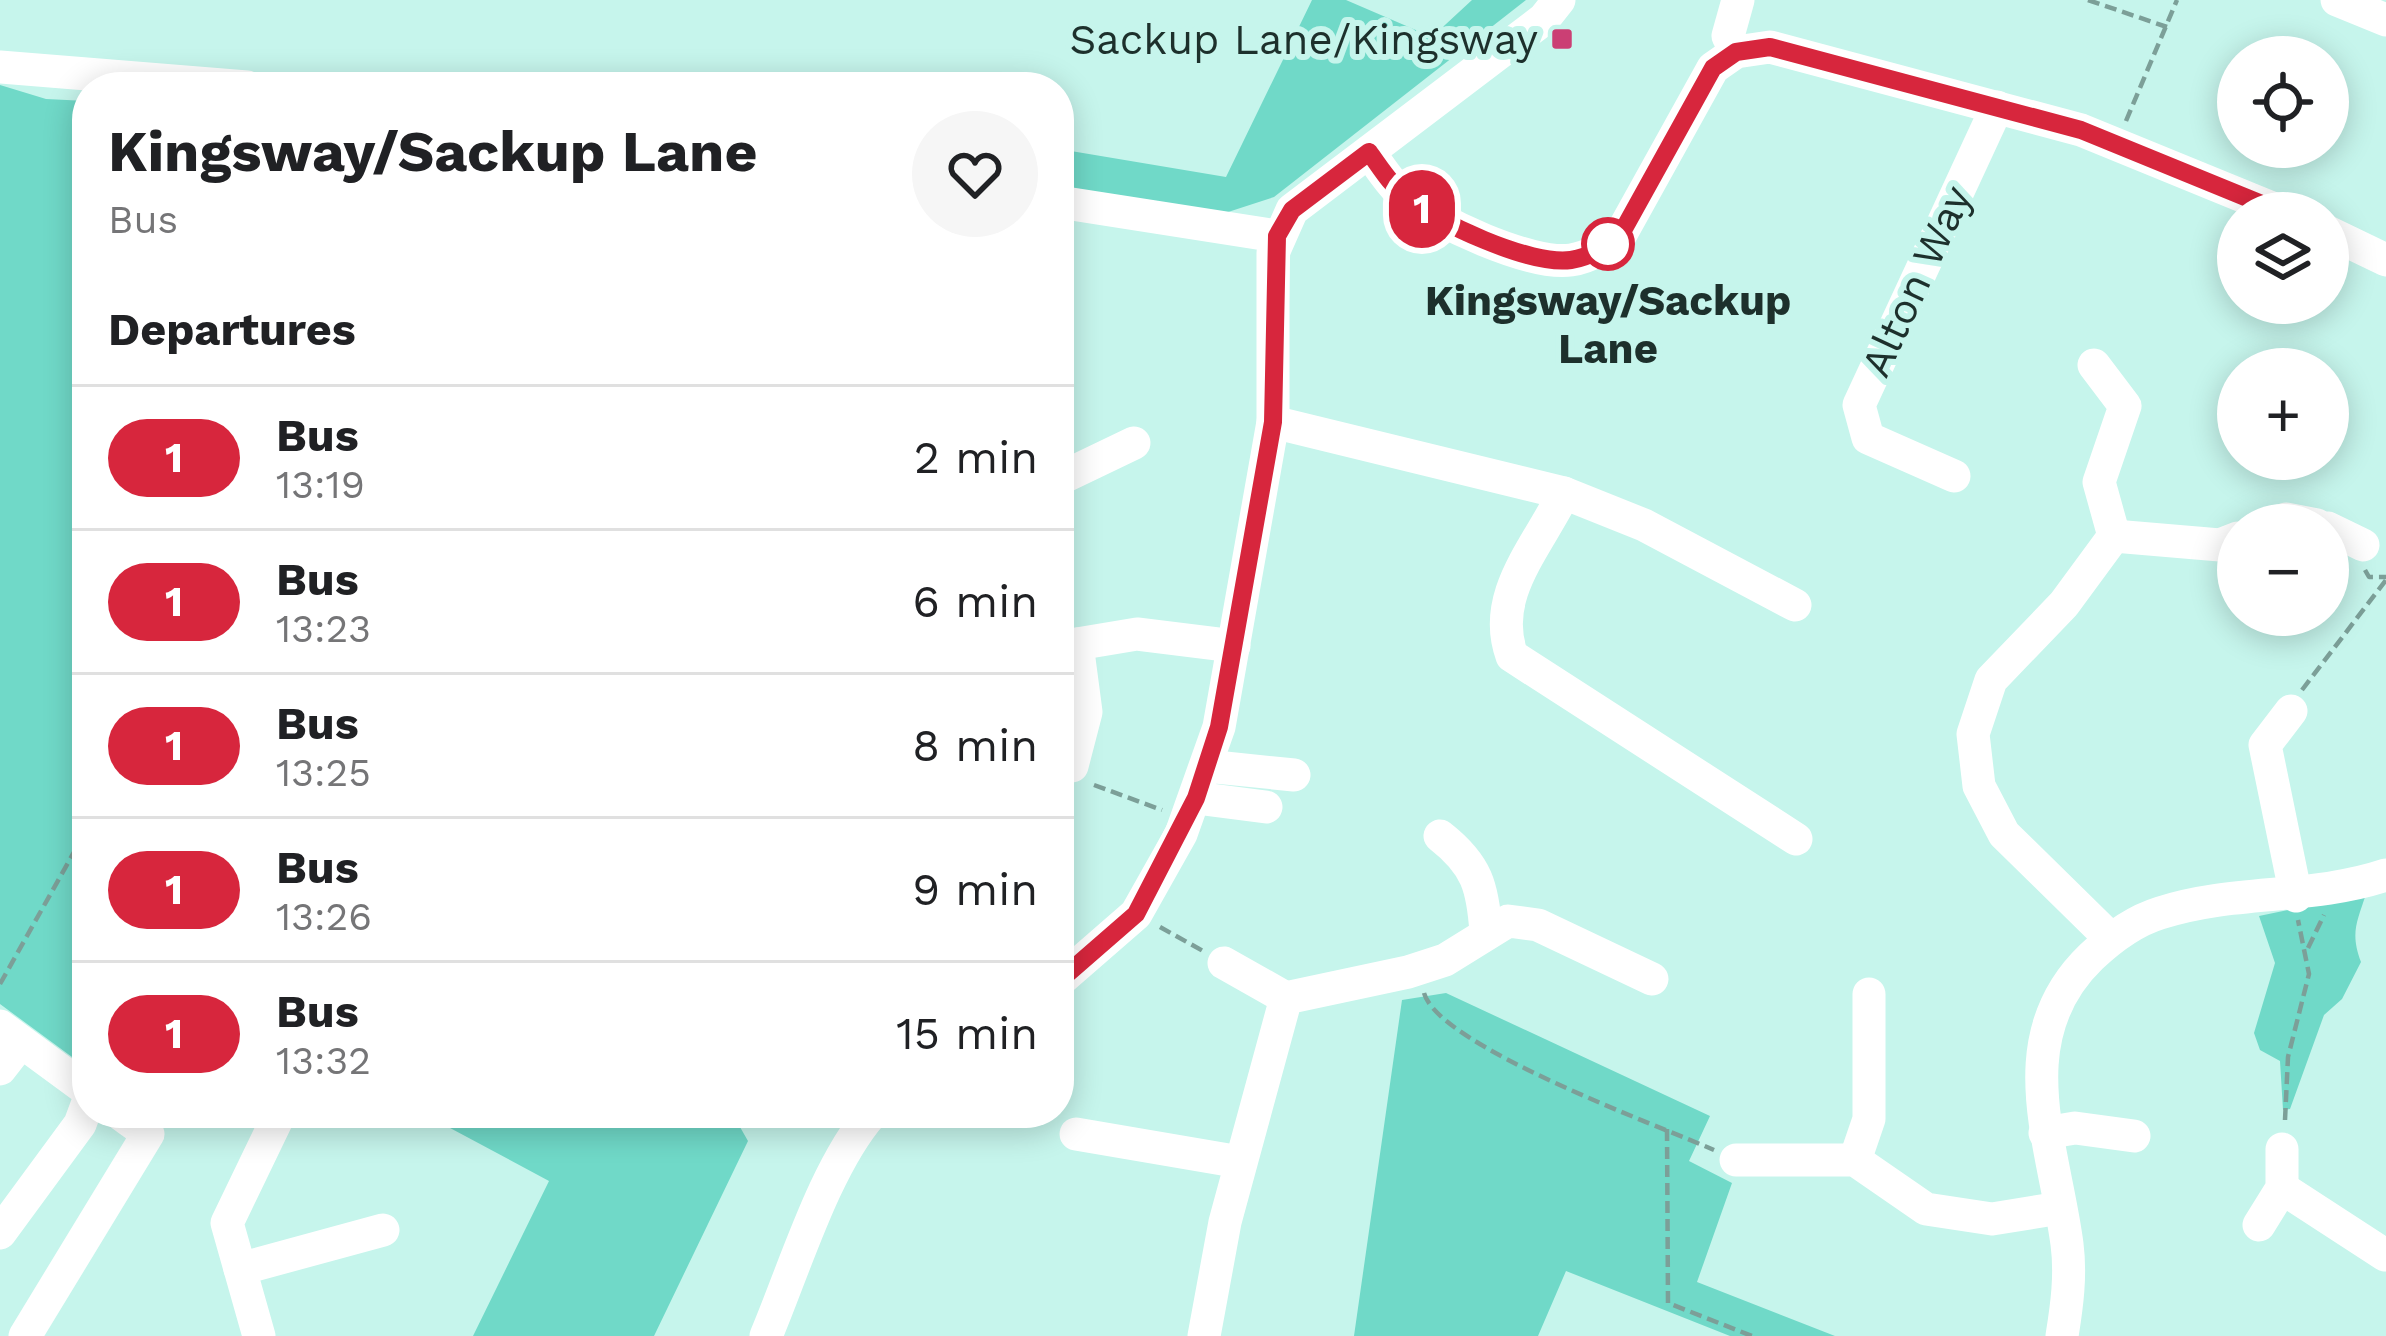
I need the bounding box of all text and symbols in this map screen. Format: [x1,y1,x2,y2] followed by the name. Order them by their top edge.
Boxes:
[1070,15,1538,64] place label: Sackup Lane/Kingsway
[1549,26,1575,52] marker: Sackup Lane/Kingsway
[2217,36,2349,636] map controls
[2217,36,2349,168] button: locate
[912,111,1038,237] button: heart
[108,118,757,185] text: Kingsway/Sackup Lane
[1383,170,1461,248] line badge: 1
[1851,178,1982,384] street label: Alton Way
[1413,184,1431,233] text: 1
[2217,192,2349,324] button: layers
[108,197,178,242] text: Bus
[1583,219,1633,269] marker: Kingsway/Sackup Lane
[1425,276,1791,373] place label: Kingsway/Sackup Lane
[108,303,356,356] text: Departures
[2217,348,2349,480] button: +
[276,409,359,462] text: Bus
[914,431,1038,484] text: 2 min
[165,433,183,482] text: 1
[276,462,365,507] text: 13:19
[2217,504,2349,636] button: −
[276,553,359,606] text: Bus
[913,575,1038,628] text: 6 min
[165,577,183,626] text: 1
[276,606,371,651] text: 13:23
[276,697,359,750] text: Bus
[912,719,1038,772] text: 8 min
[165,721,183,770] text: 1
[276,750,371,795] text: 13:25
[276,841,359,894] text: Bus
[912,863,1038,916] text: 9 min
[165,865,183,914] text: 1
[276,894,372,939] text: 13:26
[276,985,359,1038] text: Bus
[896,1007,1038,1060] text: 15 min
[165,1009,183,1058] text: 1
[276,1038,371,1083] text: 13:32

